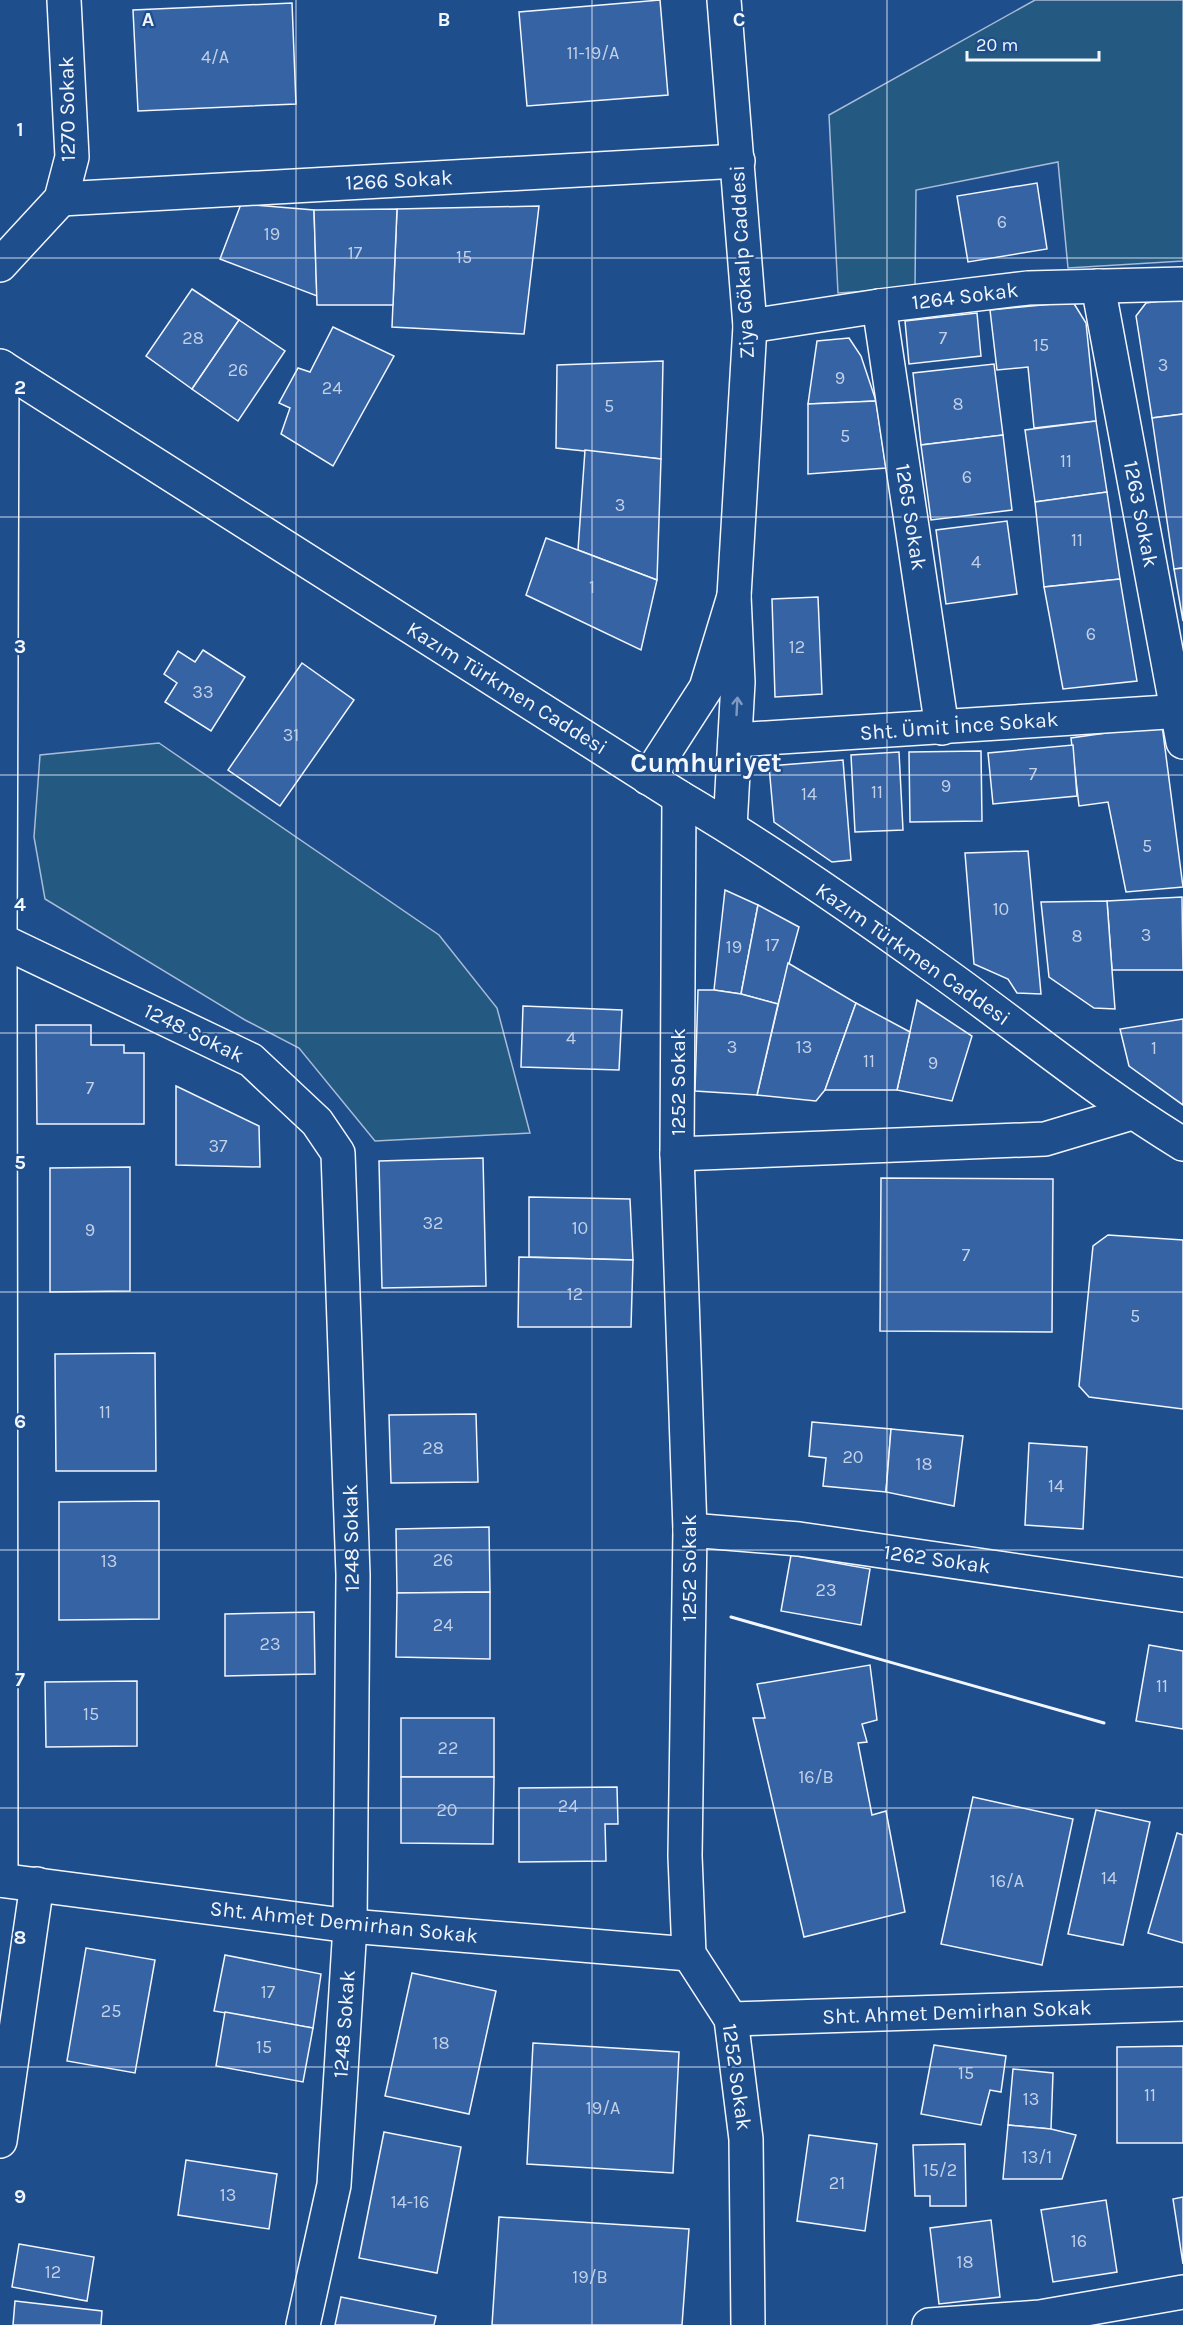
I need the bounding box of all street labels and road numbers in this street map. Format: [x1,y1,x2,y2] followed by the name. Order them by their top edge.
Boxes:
[54,56,80,162] street label: 1270 Sokak
[345,165,453,195] street label: 1266 Sokak
[725,165,759,359] street label: Ziya Gökalp Caddesi
[910,278,1020,314] street label: 1264 Sokak
[1119,459,1163,569] street label: 1263 Sokak
[891,462,931,572] street label: 1265 Sokak
[402,616,612,760] street label: Kazım Türkmen Caddesi
[859,707,1059,745] street label: Sht. Ümit İnce Sokak
[811,878,1015,1030] street label: Kazım Türkmen Caddesi
[140,999,248,1068] street label: 1248 Sokak
[666,1028,690,1136] street label: 1252 Sokak
[338,1484,364,1592] street label: 1248 Sokak
[677,1514,701,1622] street label: 1252 Sokak
[882,1540,992,1578] street label: 1262 Sokak
[209,1896,479,1948] street label: Sht. Ahmet Demirhan Sokak
[328,1969,360,2079] street label: 1248 Sokak
[822,1995,1092,2029] street label: Sht. Ahmet Demirhan Sokak
[718,2022,756,2132] street label: 1252 Sokak

